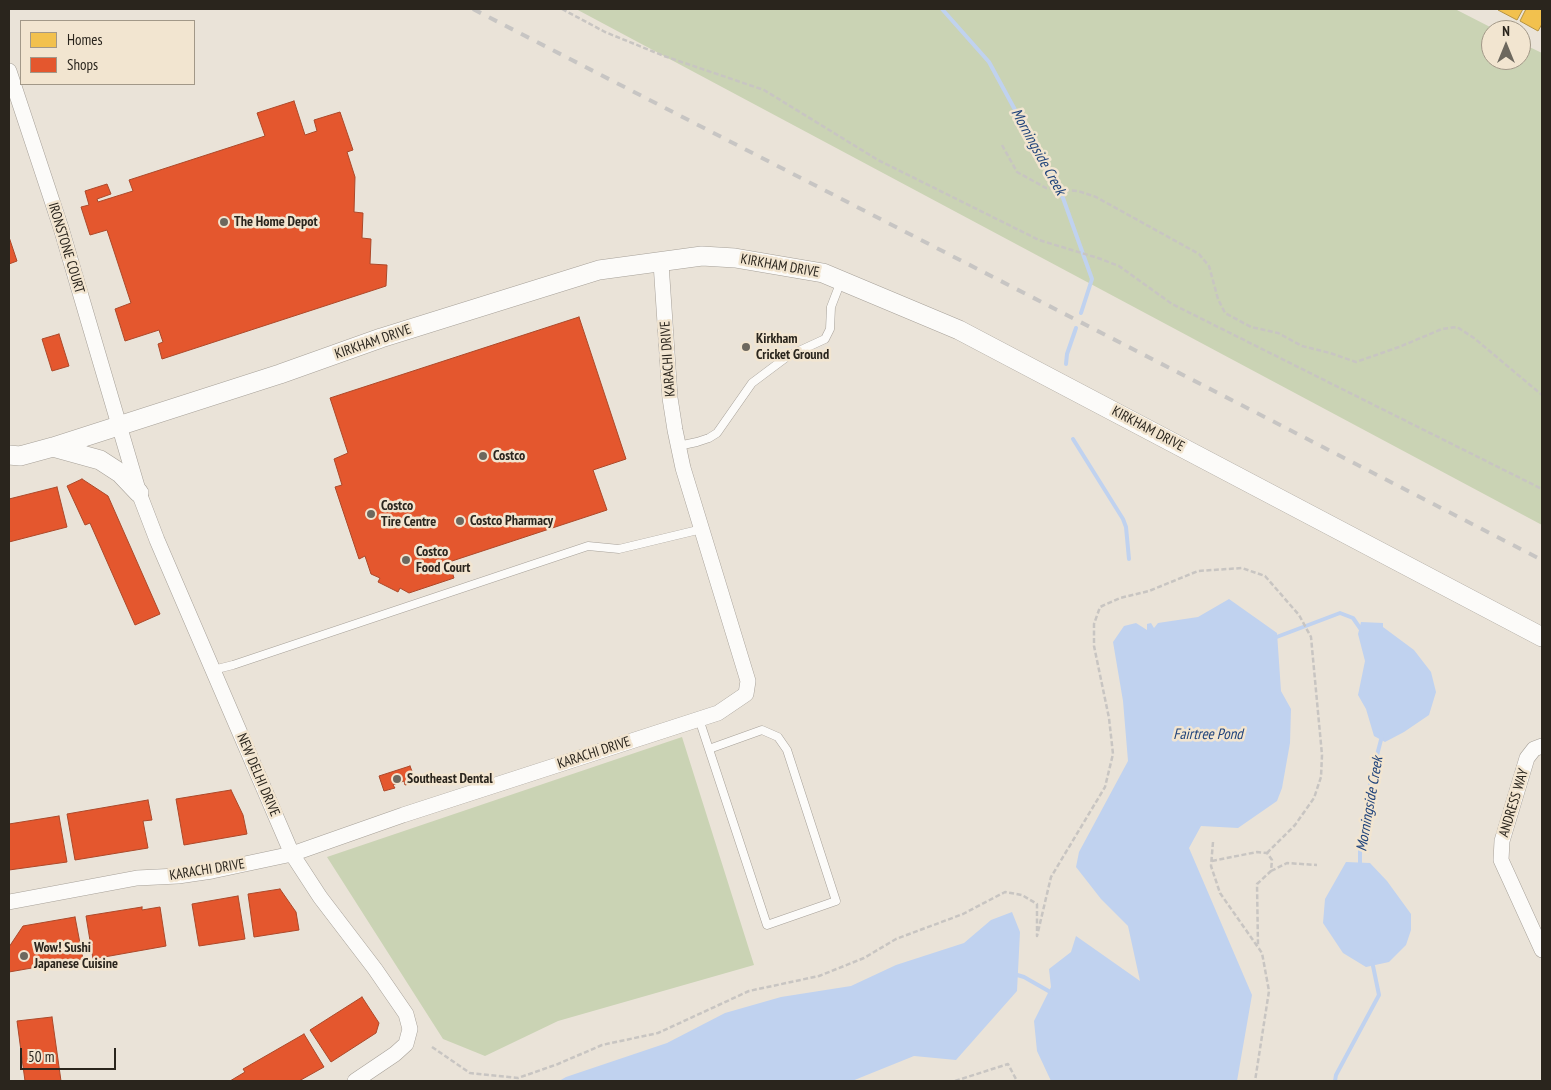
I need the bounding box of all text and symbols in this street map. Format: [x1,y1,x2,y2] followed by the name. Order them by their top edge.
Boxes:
[20,20,195,85] legend
[1481,20,1531,70] north arrow
[1502,22,1510,40] text: N
[67,30,103,49] text: Homes
[67,55,98,74] text: Shops
[1007,106,1069,198] water label: Morningside Creek
[44,201,88,295] street label: IRONSTONE COURT
[234,214,318,230] place label: The Home Depot
[218,216,230,228] marker: The Home Depot
[739,251,821,281] street label: KIRKHAM DRIVE
[333,321,413,363] street label: KIRKHAM DRIVE
[657,321,679,397] street label: KARACHI DRIVE
[756,331,829,364] place label: Kirkham Cricket Ground
[740,341,752,353] marker: Kirkham Cricket Ground
[1109,403,1187,455] street label: KIRKHAM DRIVE
[493,448,525,464] place label: Costco
[477,450,489,462] marker: Costco
[381,498,436,530] place label: Costco Tire Centre
[365,508,377,520] marker: Costco Tire Centre
[470,513,553,529] place label: Costco Pharmacy
[454,515,466,527] marker: Costco Pharmacy
[416,544,470,576] place label: Costco Food Court
[400,554,412,566] marker: Costco Food Court
[1173,726,1243,744] water label: Fairtree Pond
[233,731,283,819] street label: NEW DELHI DRIVE
[555,733,633,773] street label: KARACHI DRIVE
[1353,755,1387,853] water label: Morningside Creek
[1496,767,1532,839] street label: ANDRESS WAY
[407,771,493,787] place label: Southeast Dental
[391,773,403,785] marker: Southeast Dental
[168,856,246,884] street label: KARACHI DRIVE
[34,940,118,972] place label: Wow! Sushi Japanese Cuisine
[18,950,30,962] marker: Wow! Sushi Japanese Cuisine
[22,1038,119,1070] scale bar
[28,1047,54,1066] text: 50 m

